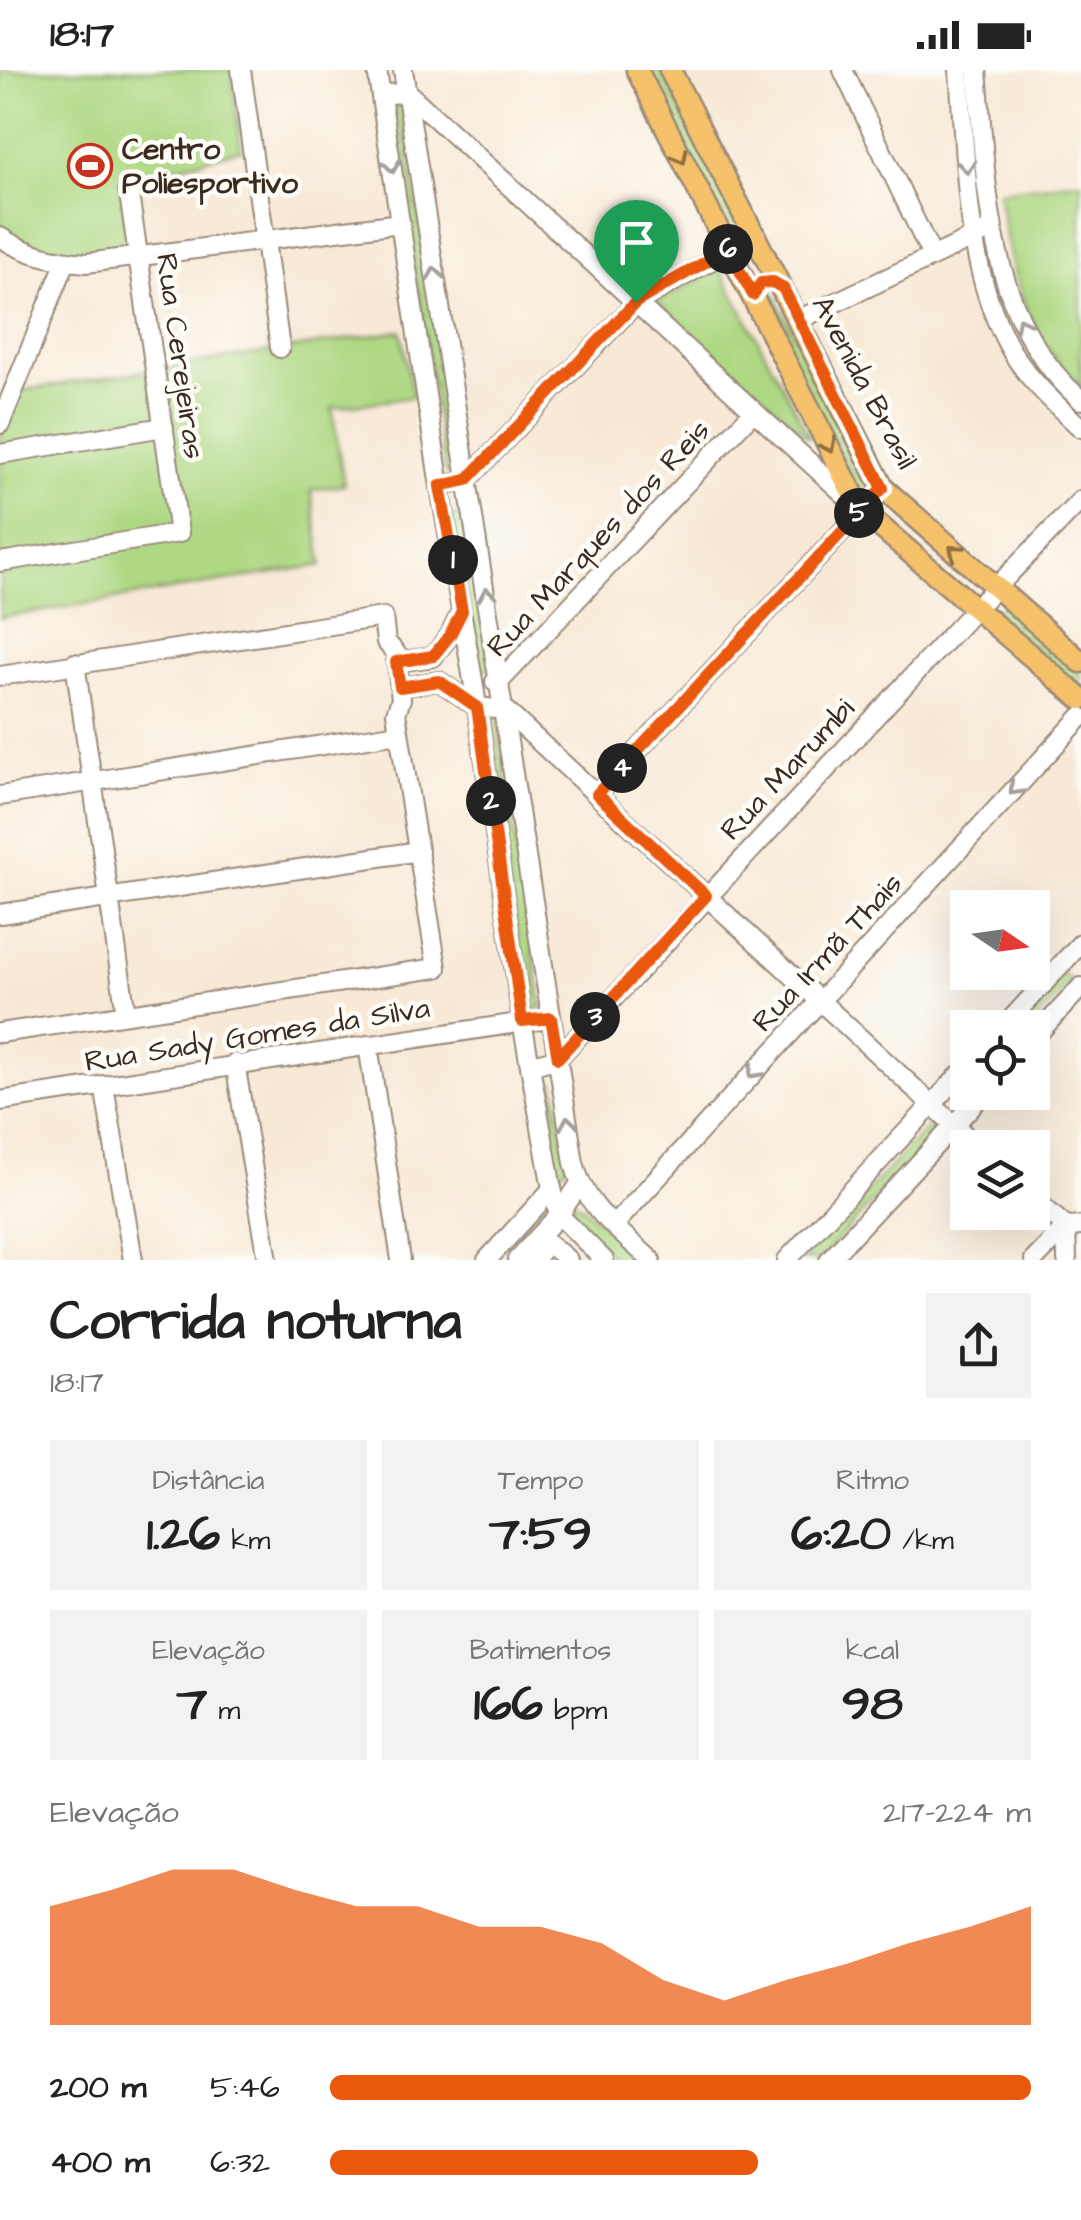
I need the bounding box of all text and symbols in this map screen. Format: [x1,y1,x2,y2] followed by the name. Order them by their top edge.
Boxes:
[50,9,114,61] text: 18:17
[122,129,298,206] place label: Centro Poliesportivo
[67,143,113,189] sports icon: Centro Poliesportivo
[669,146,688,164] one-way arrow
[380,158,401,175] one-way arrow
[955,160,977,176] one-way arrow
[594,200,679,303] pin
[609,215,664,270] icon: arrive
[703,224,753,274] pin: 6
[719,229,737,268] text: 6
[145,251,215,462] street label: Rua Cerejeiras
[425,265,446,282] one-way arrow
[801,288,927,477] street label: Avenida Brasil
[1015,316,1034,334] one-way arrow
[477,411,720,667] street label: Rua Marques dos Reis
[817,436,837,454] one-way arrow
[834,488,884,538] pin: 5
[849,493,869,532] text: 5
[428,535,478,585] pin: 1
[451,540,455,579] text: 1
[949,545,967,563] one-way arrow
[477,586,498,603] one-way arrow
[711,689,865,850] street label: Rua Marumbi
[597,743,647,793] pin: 4
[612,748,632,787] text: 4
[466,776,516,826] pin: 2
[1009,777,1027,796] one-way arrow
[483,781,499,820] text: 2
[743,864,913,1042] street label: Rua Irmã Thais
[950,890,1050,990] north arrow
[950,890,1050,1230] map controls
[82,987,433,1084] street label: Rua Sady Gomes da Silva
[570,992,620,1042] pin: 3
[588,997,602,1036] text: 3
[950,1010,1050,1110] button: locate
[748,1060,766,1079] one-way arrow
[558,1115,579,1132] one-way arrow
[950,1130,1050,1230] button: layers
[50,1284,462,1360] text: Corrida noturna
[926,1293,1031,1398] button: share
[50,1360,104,1405] text: 18:17
[152,1461,265,1500] text: Distância
[498,1461,583,1500] text: Tempo
[836,1461,909,1500] text: Ritmo
[147,1500,220,1569] text: 1.26
[489,1500,592,1569] text: 7:59
[791,1500,891,1569] text: 6:20
[220,1521,270,1560] text: km
[891,1521,954,1560] text: /km
[152,1631,265,1670] text: Elevação
[470,1631,611,1670] text: Batimentos
[846,1631,899,1670] text: kcal
[177,1670,207,1739] text: 7
[474,1670,543,1739] text: 166
[842,1670,903,1739] text: 98
[207,1691,240,1730] text: m
[543,1691,607,1730] text: bpm
[50,1790,179,1835] text: Elevação
[883,1790,1031,1835] text: 217–224 m
[50,2065,146,2110] text: 200 m
[210,2065,280,2110] text: 5:46
[50,2140,150,2185] text: 400 m
[210,2140,270,2185] text: 6:32

